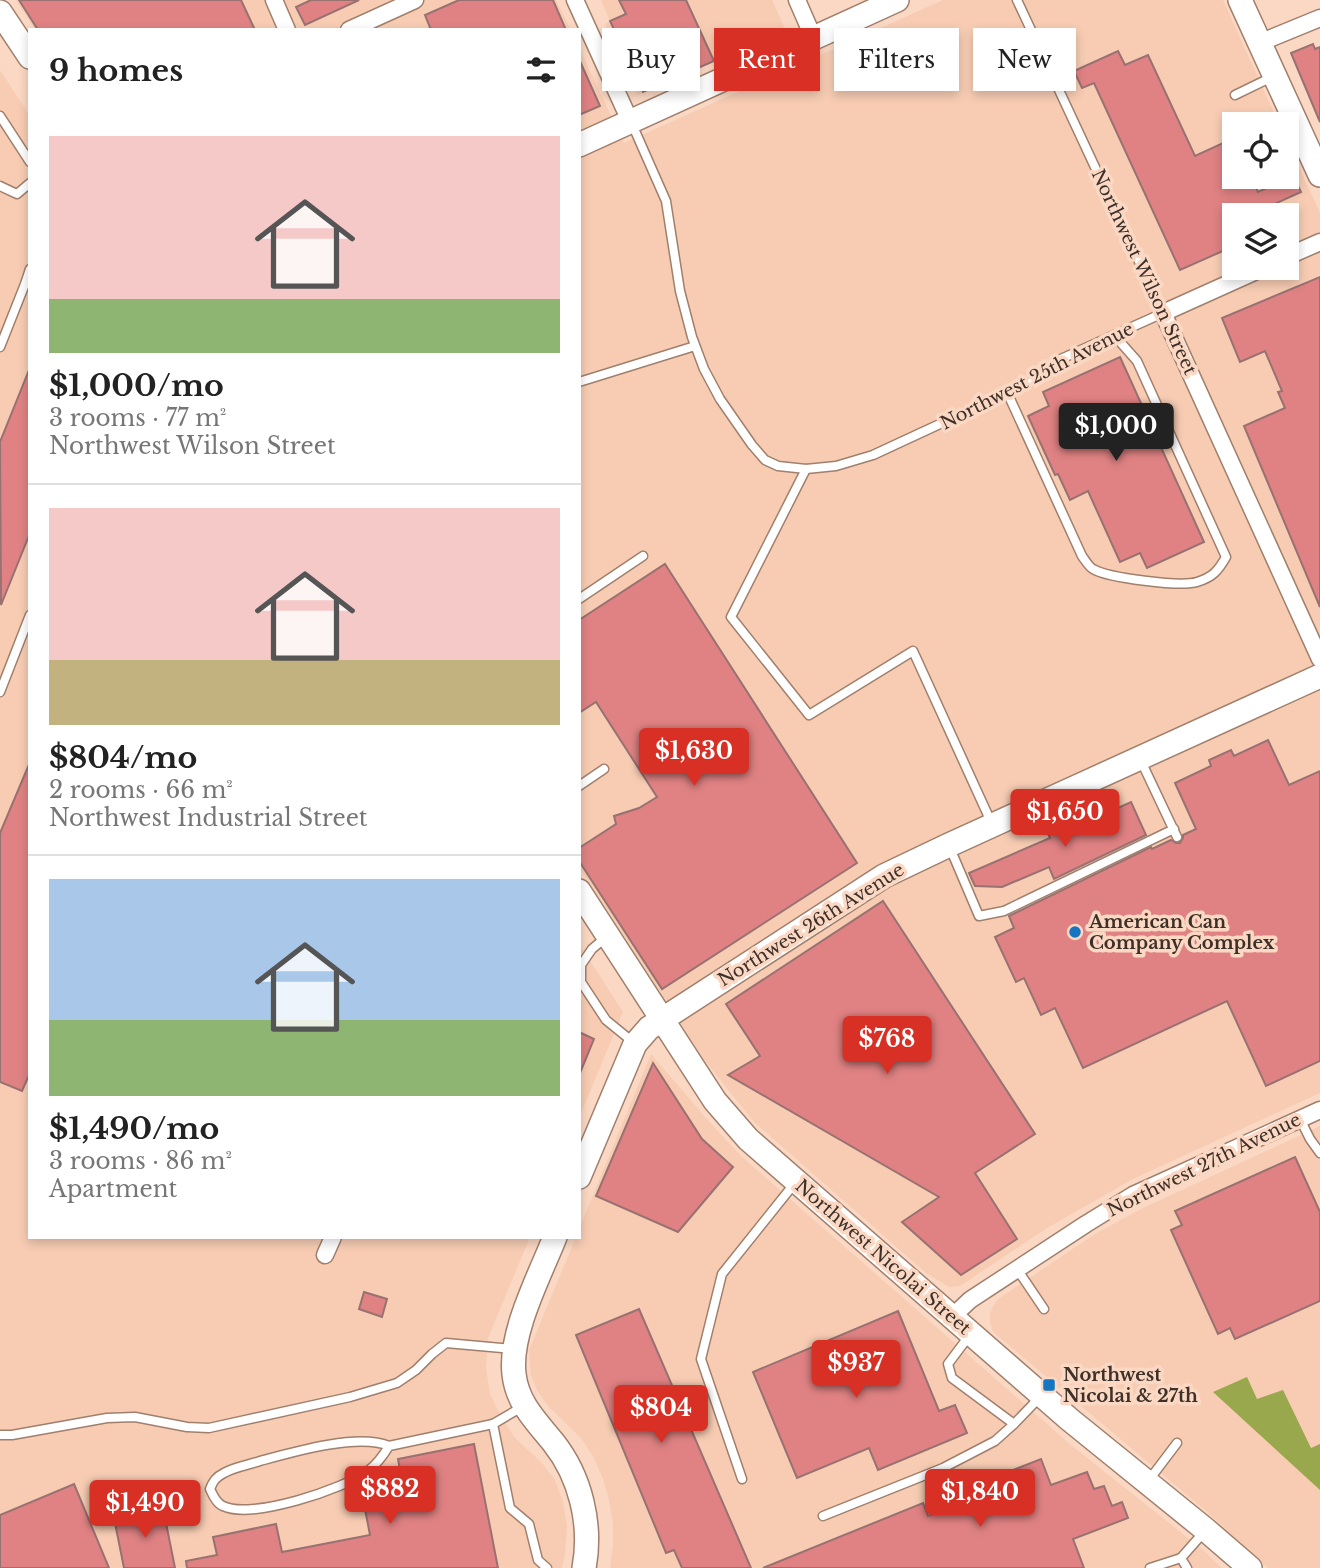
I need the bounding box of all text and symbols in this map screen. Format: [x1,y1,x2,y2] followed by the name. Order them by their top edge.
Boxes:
[602,28,700,91] chip: Buy
[714,28,820,91] chip: Rent
[834,28,959,91] chip: Filters
[973,28,1076,91] chip: New
[522,51,560,89] icon: filters
[49,52,183,89] text: 9 homes
[1222,112,1299,280] map controls
[1222,112,1299,189] button: locate
[1087,166,1201,378] street label: Northwest Wilson Street
[242,181,368,307] icon: home
[1222,203,1299,280] button: layers
[937,318,1137,434] street label: Northwest 25th Avenue
[49,367,224,404] text: $1,000/mo
[49,404,226,432] text: 3 rooms · 77 m²
[1059,404,1173,463] pin: $1,000
[1075,412,1157,440] text: $1,000
[49,432,336,460] text: Northwest Wilson Street
[242,553,368,679] icon: home
[637,728,751,788] pin: $1,630
[655,737,733,765] text: $1,630
[49,739,197,776] text: $804/mo
[49,776,233,804] text: 2 rooms · 66 m²
[1008,790,1122,849] pin: $1,650
[1026,798,1104,826] text: $1,650
[49,804,368,832] text: Northwest Industrial Street
[714,859,908,991] street label: Northwest 26th Avenue
[1088,911,1275,954] place label: American Can Company Complex
[242,924,368,1050] icon: home
[1067,924,1083,940] marker: American Can Company Complex
[846,1016,928,1076] pin: $768
[859,1025,915,1053] text: $768
[1104,1109,1304,1221] street label: Northwest 27th Avenue
[49,1110,219,1147] text: $1,490/mo
[49,1147,232,1175] text: 3 rooms · 86 m²
[49,1175,177,1203] text: Apartment
[791,1175,975,1339] street label: Northwest Nicolai Street
[815,1340,897,1400] pin: $937
[828,1349,884,1377] text: $937
[1063,1364,1198,1407] place label: Northwest Nicolai & 27th
[1041,1377,1057,1393] marker: Northwest Nicolai & 27th
[620,1386,702,1445] pin: $804
[630,1394,692,1422] text: $804
[349,1466,431,1526] pin: $882
[923,1470,1037,1529] pin: $1,840
[361,1475,420,1503] text: $882
[941,1478,1019,1506] text: $1,840
[88,1480,202,1540] pin: $1,490
[105,1489,185,1517] text: $1,490

